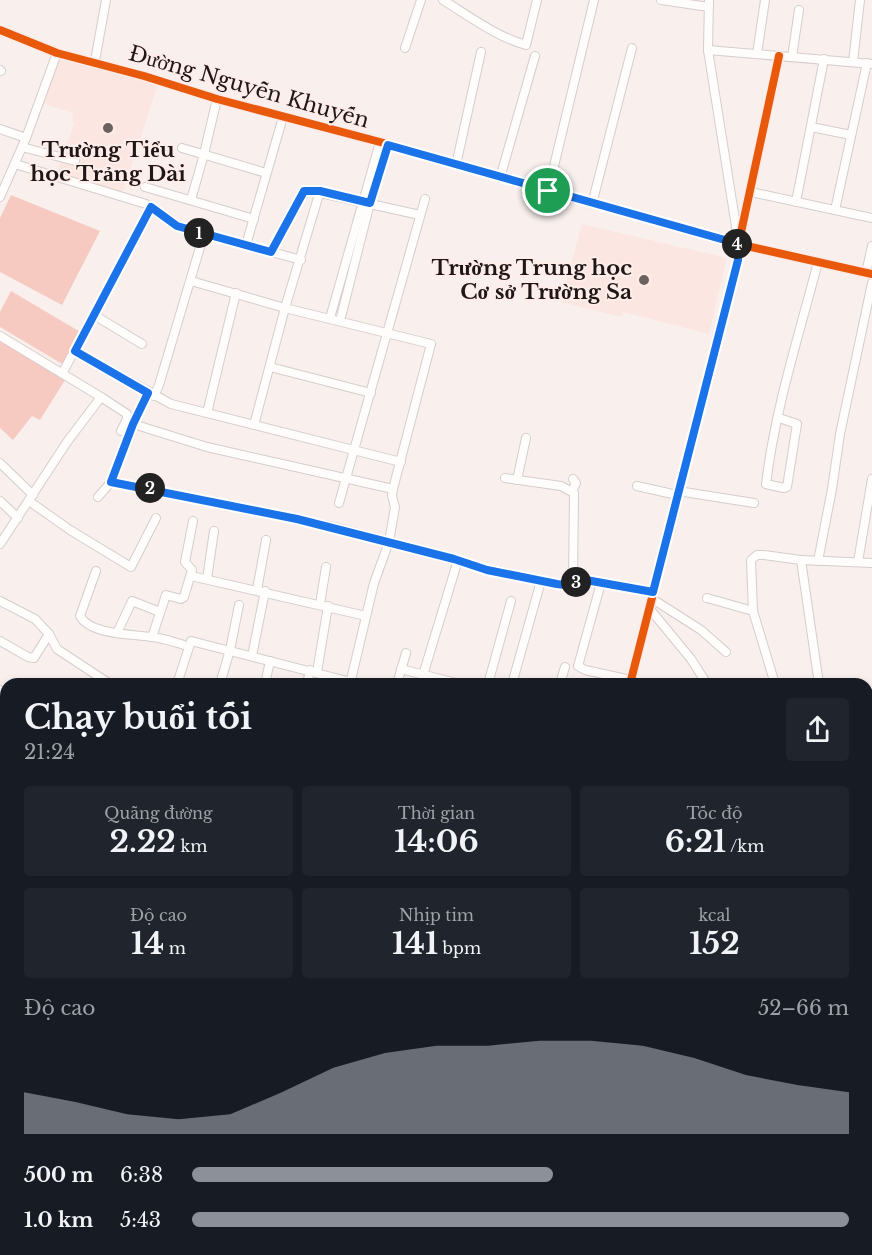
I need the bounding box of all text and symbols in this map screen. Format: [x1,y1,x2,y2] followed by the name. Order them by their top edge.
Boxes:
[126,40,372,134] street label: Đường Nguyễn Khuyến
[101,121,115,135] marker: Trường Tiểu học Trảng Dài
[30,137,186,187] place label: Trường Tiểu học Trảng Dài
[522,165,573,216] pin
[531,174,564,207] icon: arrive
[184,218,214,248] pin: 1
[196,223,202,243] text: 1
[722,229,752,259] pin: 4
[732,234,742,254] text: 4
[432,255,632,305] place label: Trường Trung học Cơ sở Trường Sa
[637,273,651,287] marker: Trường Trung học Cơ sở Trường Sa
[135,473,165,503] pin: 2
[145,478,155,498] text: 2
[561,567,591,597] pin: 3
[571,572,581,592] text: 3
[24,697,252,738] text: Chạy buổi tối
[786,698,849,761] button: share
[24,740,75,764] text: 21:24
[104,803,213,823] text: Quãng đường
[398,803,475,823] text: Thời gian
[687,803,742,823] text: Tốc độ
[109,823,176,860] text: 2.22
[394,823,479,860] text: 14:06
[665,823,726,860] text: 6:21
[176,836,208,856] text: km
[726,836,764,856] text: /km
[130,905,187,925] text: Độ cao
[399,905,474,925] text: Nhịp tim
[699,905,730,925] text: kcal
[131,925,164,962] text: 14
[392,925,438,962] text: 141
[689,925,740,962] text: 152
[164,938,186,958] text: m
[438,938,481,958] text: bpm
[24,996,95,1020] text: Độ cao
[758,996,849,1020] text: 52–66 m
[24,1163,94,1187] text: 500 m
[120,1163,163,1187] text: 6:38
[24,1208,93,1232] text: 1.0 km
[120,1208,161,1232] text: 5:43

